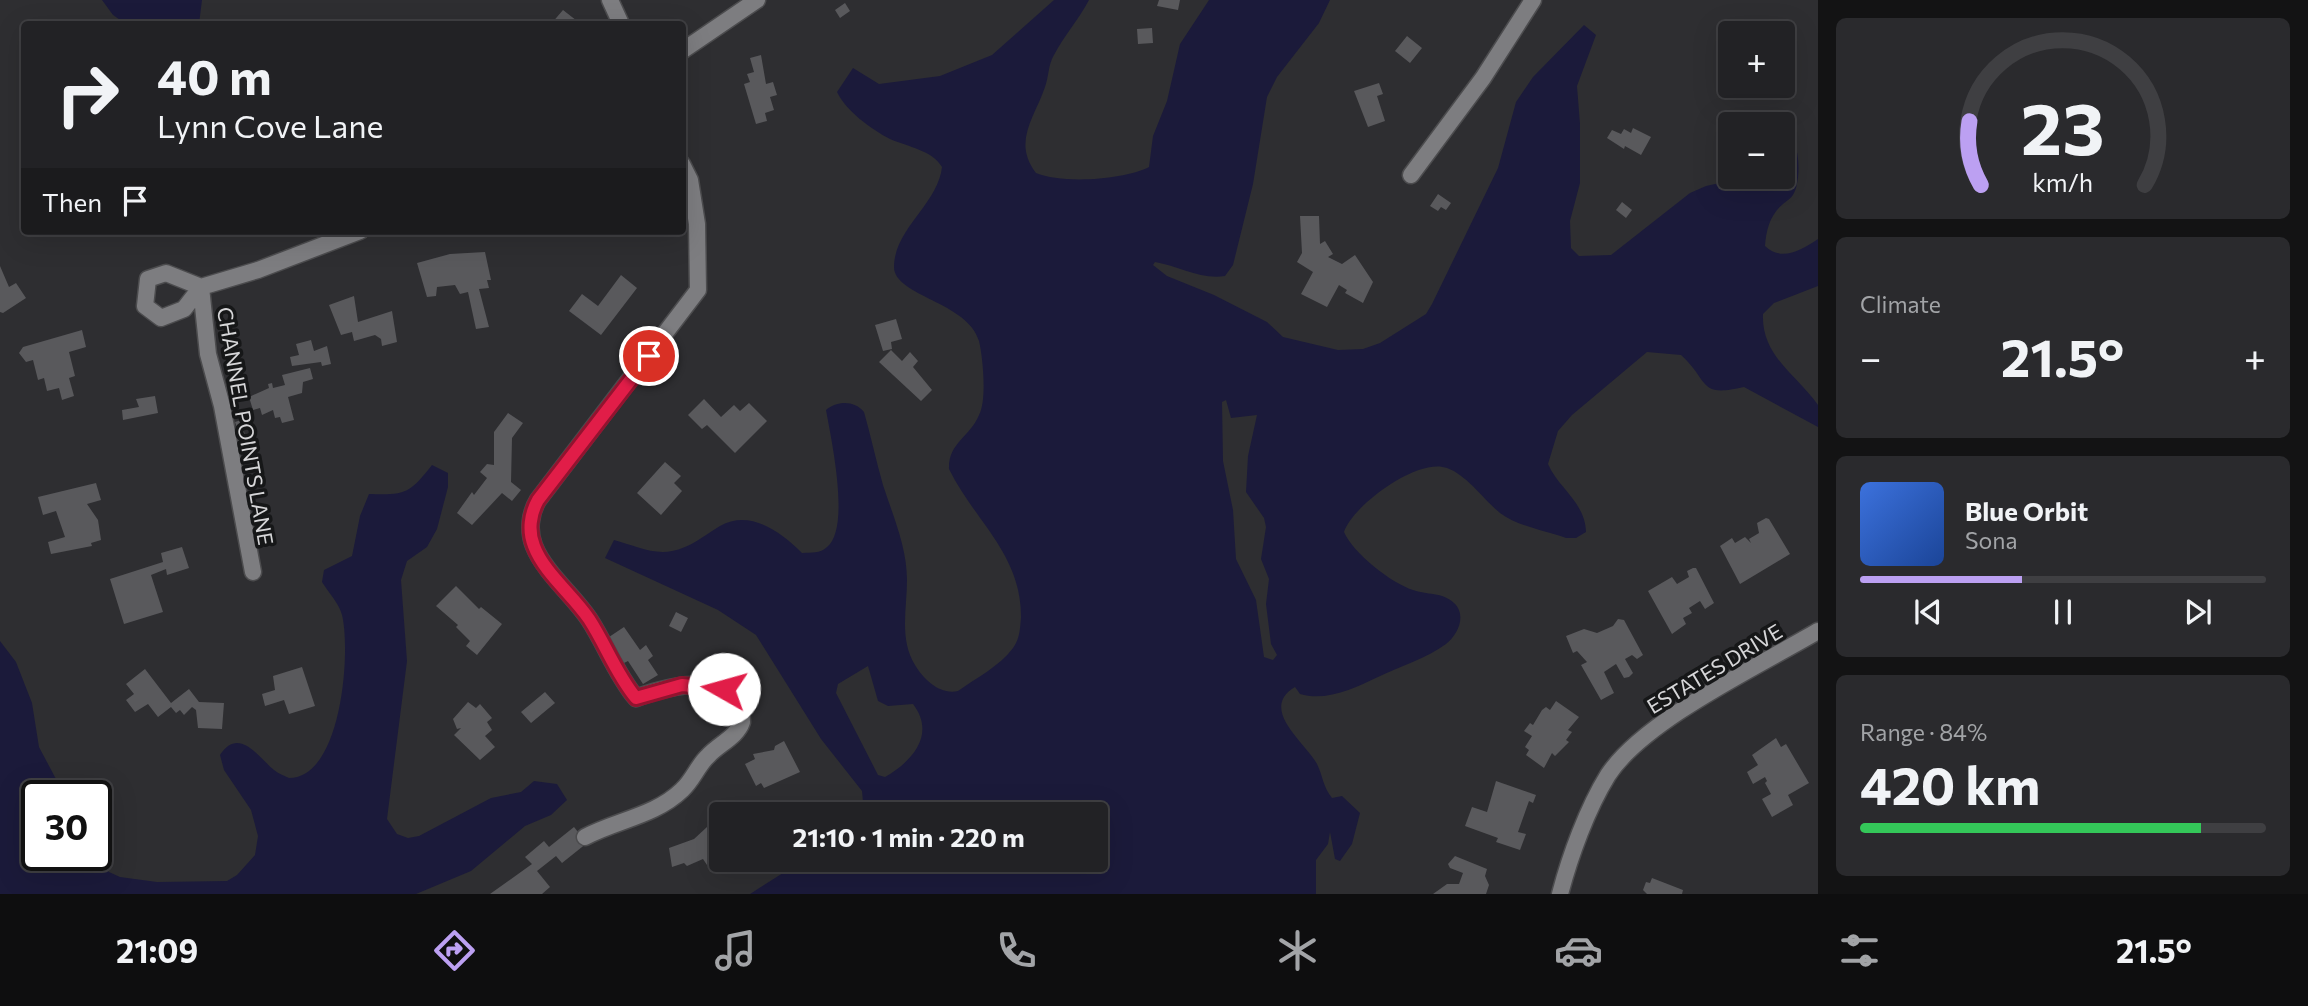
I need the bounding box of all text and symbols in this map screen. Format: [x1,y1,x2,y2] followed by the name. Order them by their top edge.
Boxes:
[1718,21,1795,189] map controls
[1718,21,1795,98] button: +
[157,45,272,105] text: 40 m
[42,49,133,140] icon: right
[2021,81,2105,170] text: 23
[157,105,383,145] text: Lynn Cove Lane
[1718,112,1795,189] button: −
[2033,166,2093,196] text: km/h
[116,182,154,220] icon: arrive
[42,186,102,217] text: Then
[1860,290,1941,318] text: Climate
[213,305,279,547] street label: CHANNEL POINTS LANE
[2001,324,2124,388] text: 21.5°
[619,326,679,386] pin
[1860,333,1882,380] text: −
[2244,333,2266,380] text: +
[630,337,668,375] icon: arrive
[1965,495,2088,526] text: Blue Orbit
[1965,526,2017,554] text: Sona
[1909,593,1947,631] icon: previous
[2044,593,2082,631] icon: pause
[2179,593,2217,631] icon: next
[1642,618,1786,718] street label: ESTATES DRIVE
[687,652,761,726] position arrow
[1860,718,1987,746] text: Range · 84%
[1860,752,2040,816] text: 420 km
[21,780,112,871] speed limit sign: 30
[792,821,1025,852] text: 21:10 · 1 min · 220 m
[430,926,479,975] icon: directions
[711,926,760,975] icon: music
[992,926,1041,975] icon: phone
[1273,926,1322,975] icon: climate
[1554,926,1603,975] icon: car
[1835,926,1884,975] icon: filters
[116,930,198,970] text: 21:09
[2116,930,2192,970] text: 21.5°

